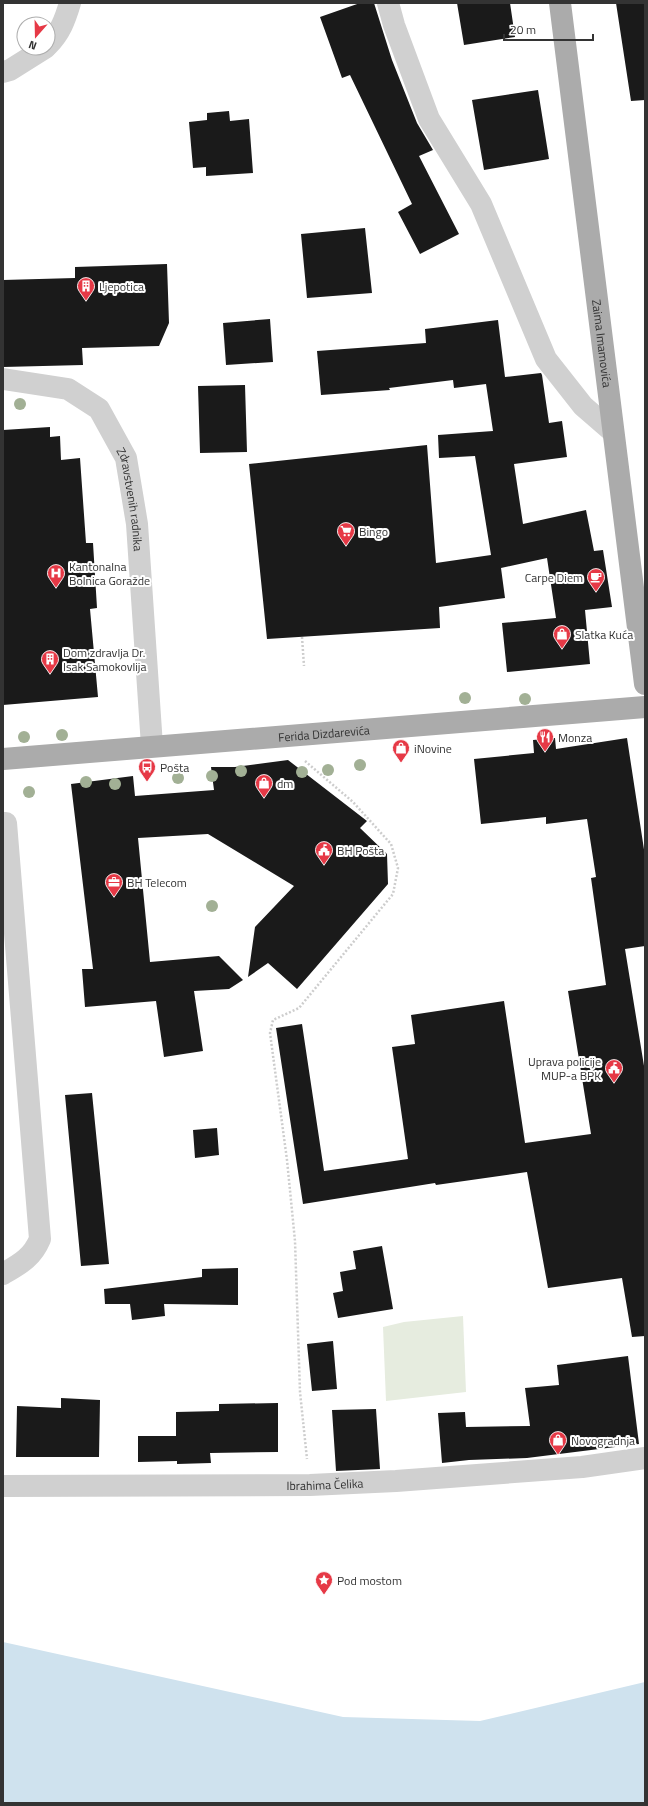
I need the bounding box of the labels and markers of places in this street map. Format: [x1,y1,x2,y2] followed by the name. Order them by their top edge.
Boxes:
[76,276,96,301] building icon: Ljepotica
[99,277,144,296] place label: Ljepotica
[336,521,356,546] supermarket icon: Bingo
[359,522,388,541] place label: Bingo
[69,557,150,590] place label: Kantonalna Bolnica Goražde
[46,563,66,588] hospital icon: Kantonalna Bolnica Goražde
[586,567,606,592] cafe icon: Carpe Diem
[525,568,583,587] place label: Carpe Diem
[552,624,572,649] shop icon: Slatka Kuća
[575,625,633,644] place label: Slatka Kuća
[63,643,146,676] place label: Dom zdravlja Dr. Isak Samokovlija
[40,649,60,674] building icon: Dom zdravlja Dr. Isak Samokovlija
[535,727,555,752] restaurant icon: Monza
[558,728,592,747] place label: Monza
[391,738,411,763] shop icon: iNovine
[414,739,452,758] place label: iNovine
[137,757,157,782] bus stop icon: Pošta
[160,758,189,777] place label: Pošta
[254,773,274,798] shop icon: dm
[277,774,293,793] place label: dm
[314,840,334,865] public building icon: BH Pošta
[337,841,384,860] place label: BH Pošta
[104,872,124,897] office icon: BH Telecom
[127,873,187,892] place label: BH Telecom
[528,1052,601,1085] place label: Uprava policije MUP-a BPK
[604,1058,624,1083] public building icon: Uprava policije MUP-a BPK
[548,1430,568,1455] shop icon: Novogradnja
[571,1431,635,1450] place label: Novogradnja
[314,1570,334,1595] place icon: Pod mostom
[337,1571,402,1590] place label: Pod mostom

